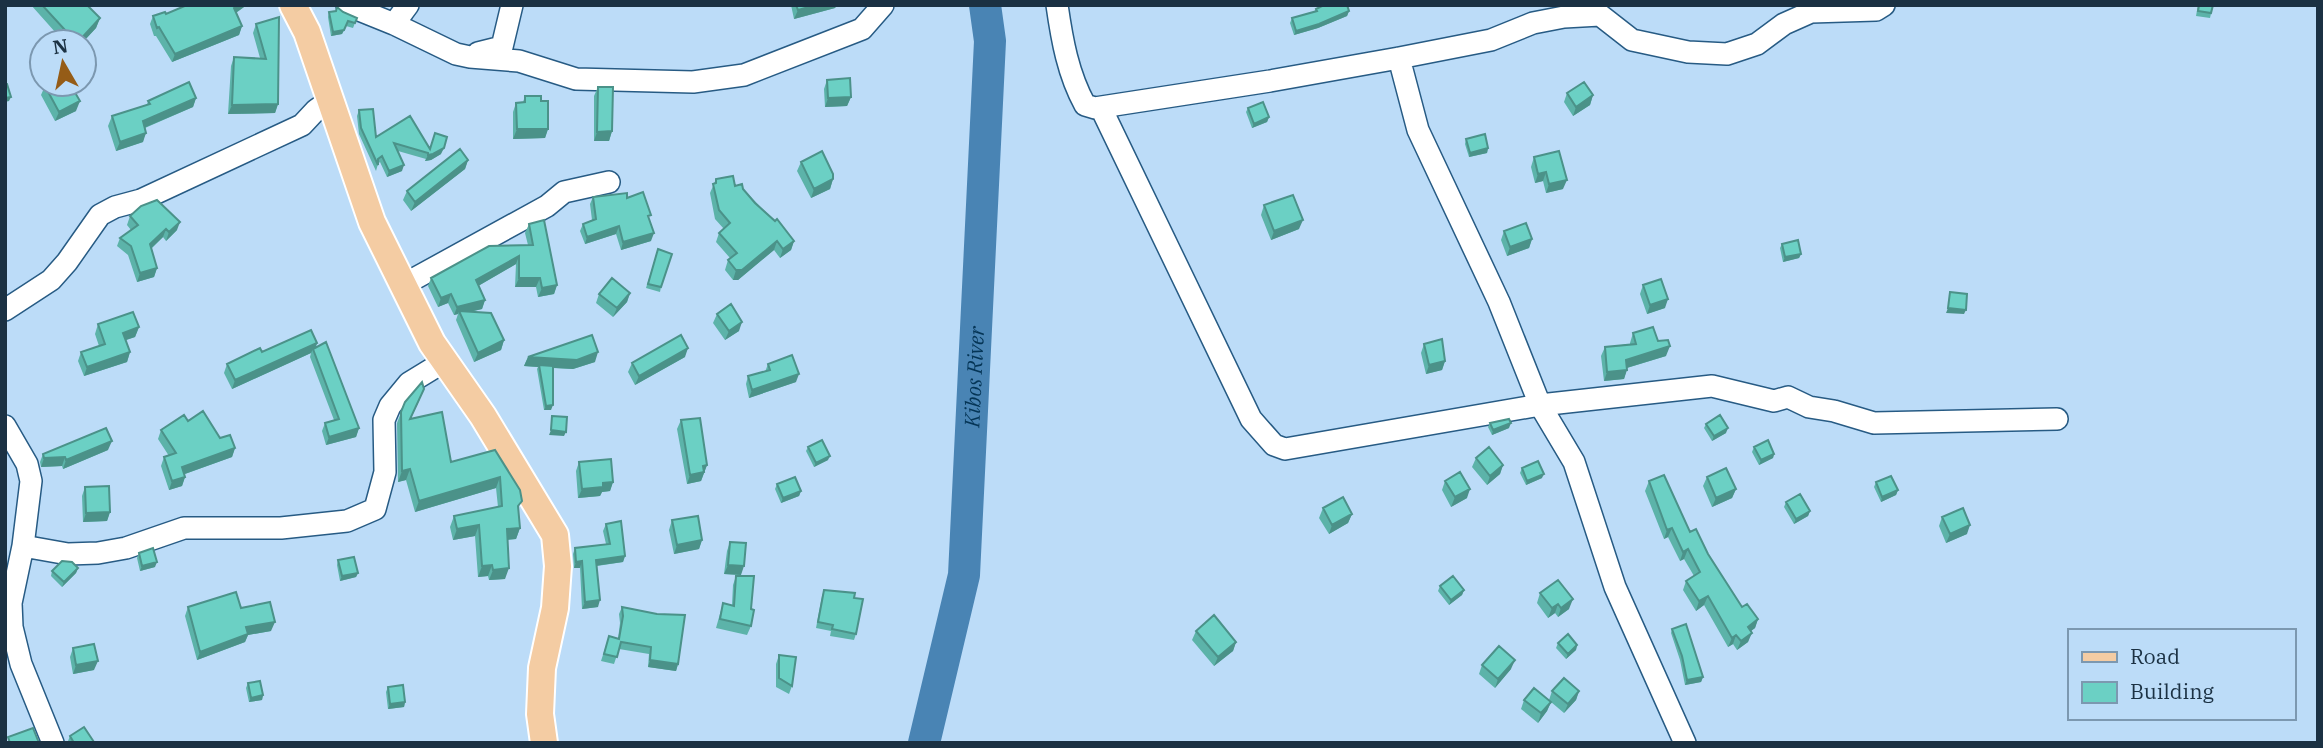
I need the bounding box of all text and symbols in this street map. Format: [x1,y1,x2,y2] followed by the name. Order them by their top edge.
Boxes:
[28,28,98,98] north arrow
[51,33,70,59] text: N
[957,325,990,429] water label: Kibos River
[2068,629,2295,720] legend
[2130,642,2180,670] text: Road
[2130,677,2215,705] text: Building

